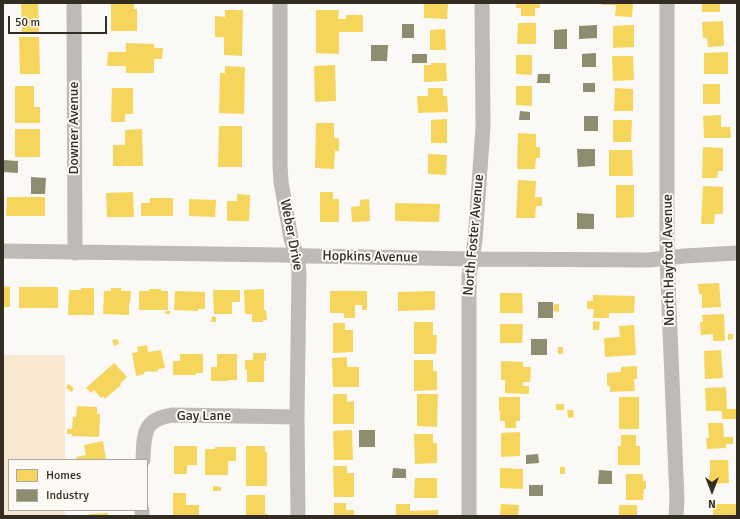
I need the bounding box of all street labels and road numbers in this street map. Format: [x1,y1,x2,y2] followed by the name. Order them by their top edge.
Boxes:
[66,82,82,174] street label: Downer Avenue
[460,174,488,296] street label: North Foster Avenue
[659,194,679,326] street label: North Hayford Avenue
[276,198,306,272] street label: Weber Drive
[322,248,418,266] street label: Hopkins Avenue
[177,408,231,424] street label: Gay Lane

